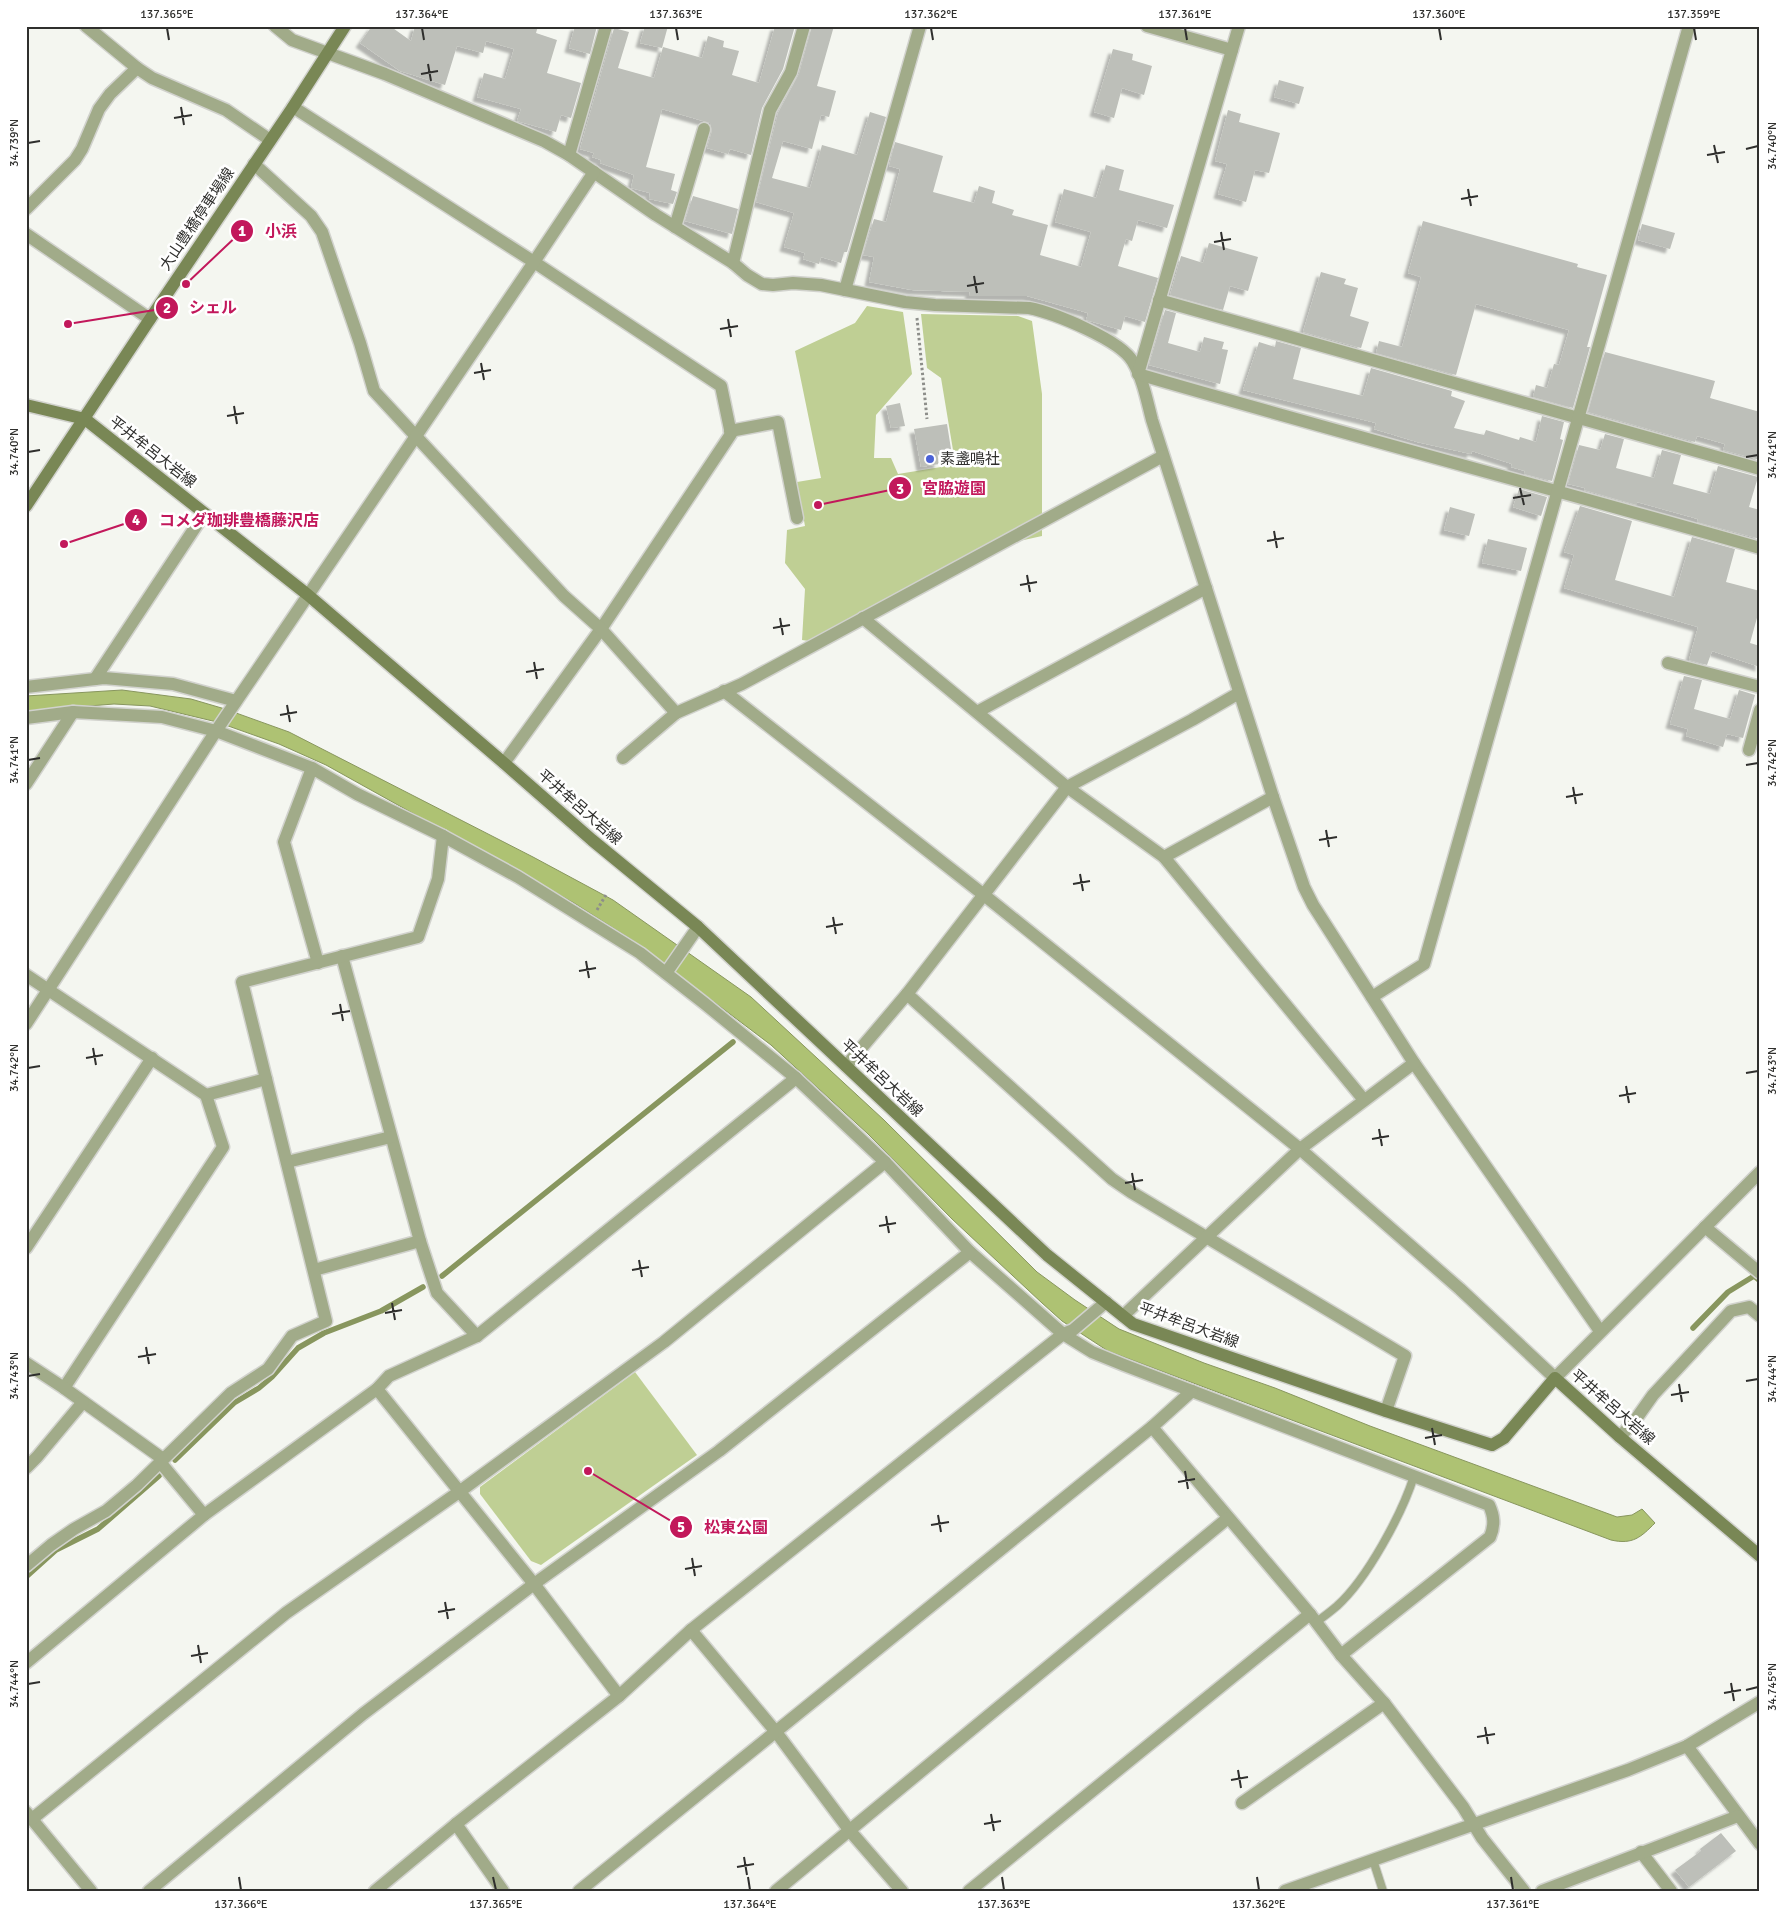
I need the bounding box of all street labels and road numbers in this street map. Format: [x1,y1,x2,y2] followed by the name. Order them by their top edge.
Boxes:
[156,164,238,274] street label: 大山豊橋停車場線
[106,413,200,491] street label: 平井牟呂大岩線
[534,766,626,848] street label: 平井牟呂大岩線
[837,1036,927,1120] street label: 平井牟呂大岩線
[1137,1299,1241,1351] street label: 平井牟呂大岩線
[1567,1366,1659,1448] street label: 平井牟呂大岩線

